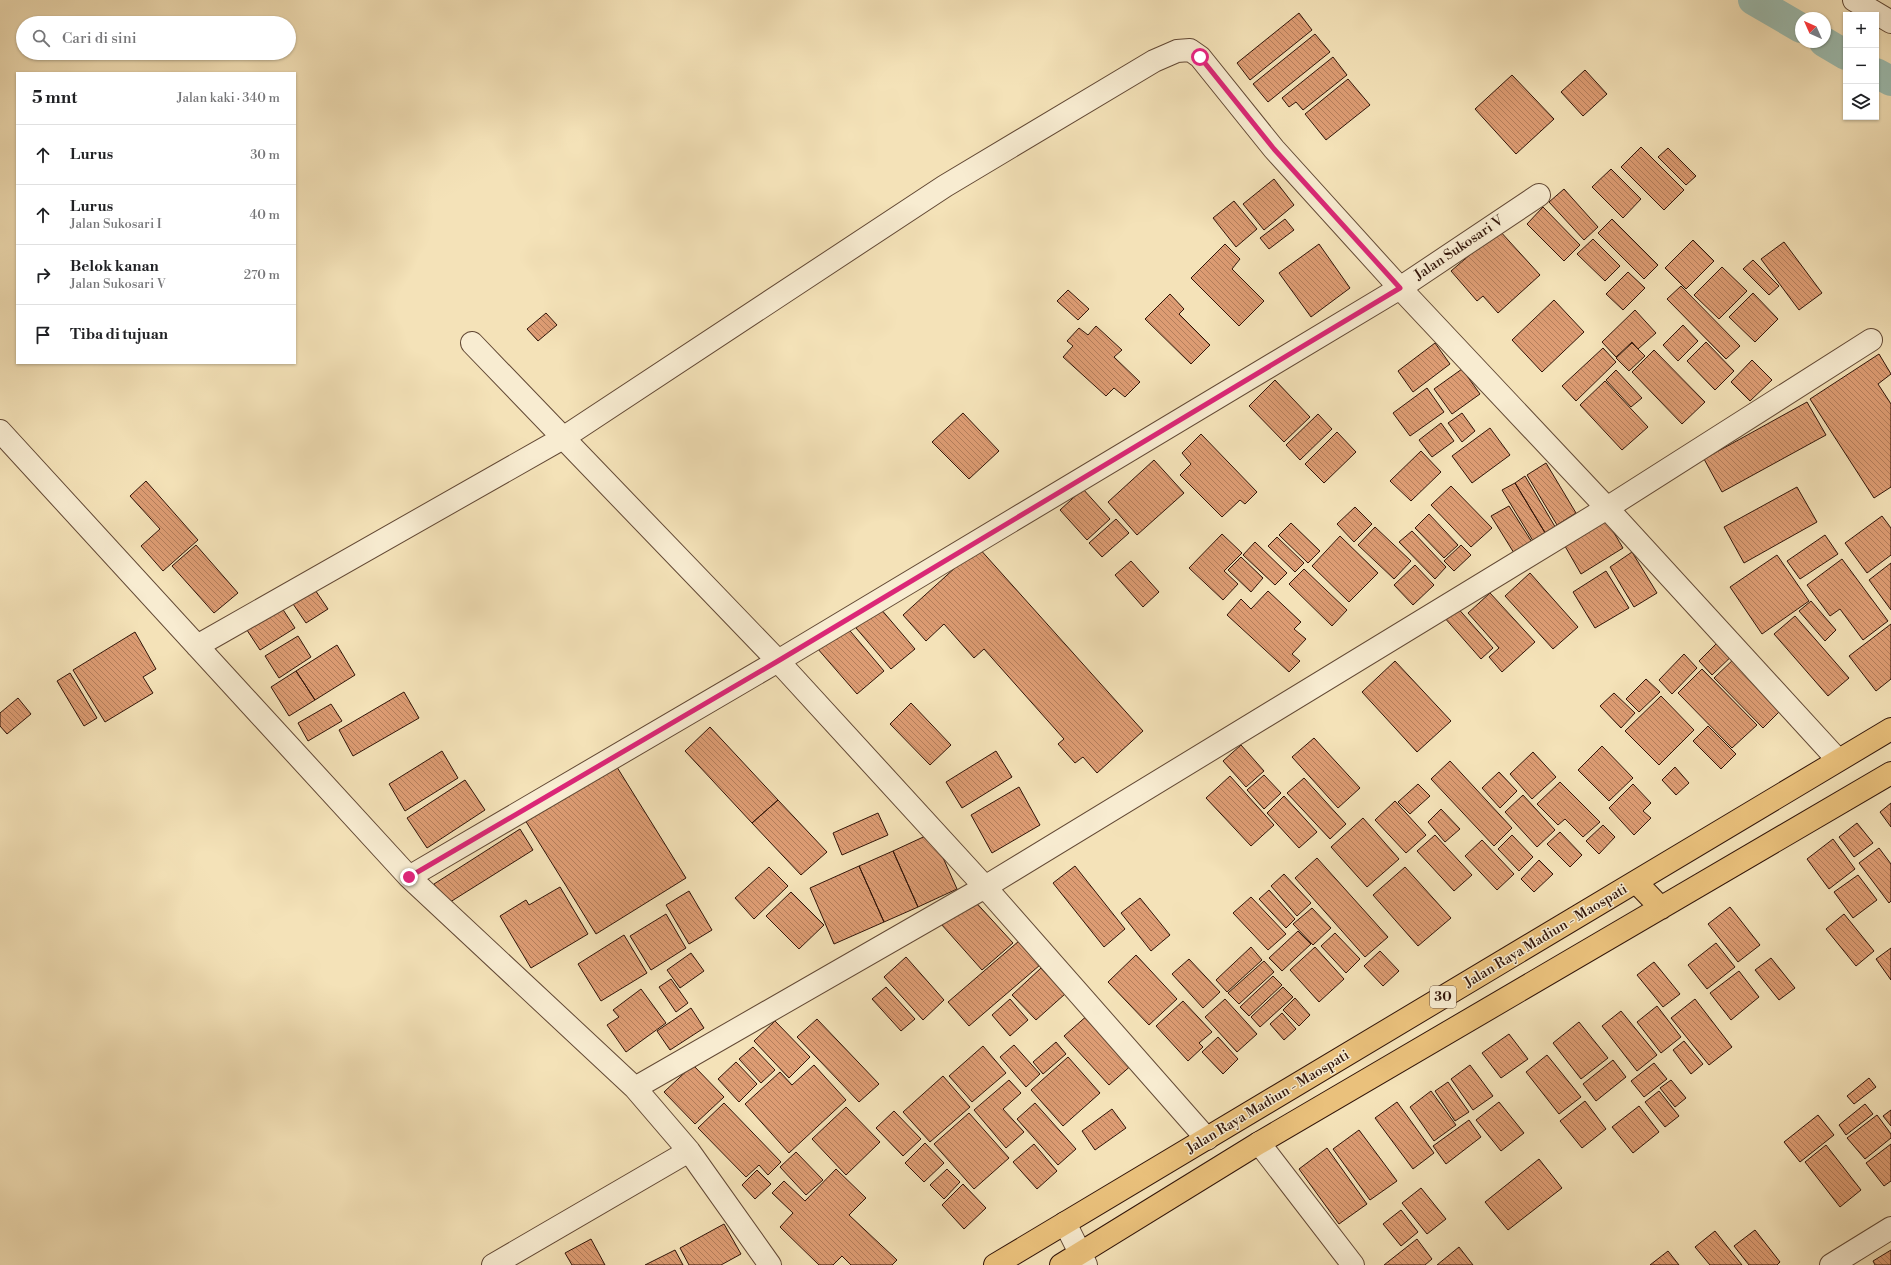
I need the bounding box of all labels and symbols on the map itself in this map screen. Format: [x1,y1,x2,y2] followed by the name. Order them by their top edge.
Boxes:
[1795,12,1831,48] north arrow
[1191,48,1209,66] route start
[1410,211,1508,285] street label: Jalan Sukosari V
[400,868,418,886] route end
[1460,880,1631,992] street label: Jalan Raya Madiun - Maospati
[1430,986,1456,1008] road number: 30
[1182,1046,1353,1158] street label: Jalan Raya Madiun - Maospati

